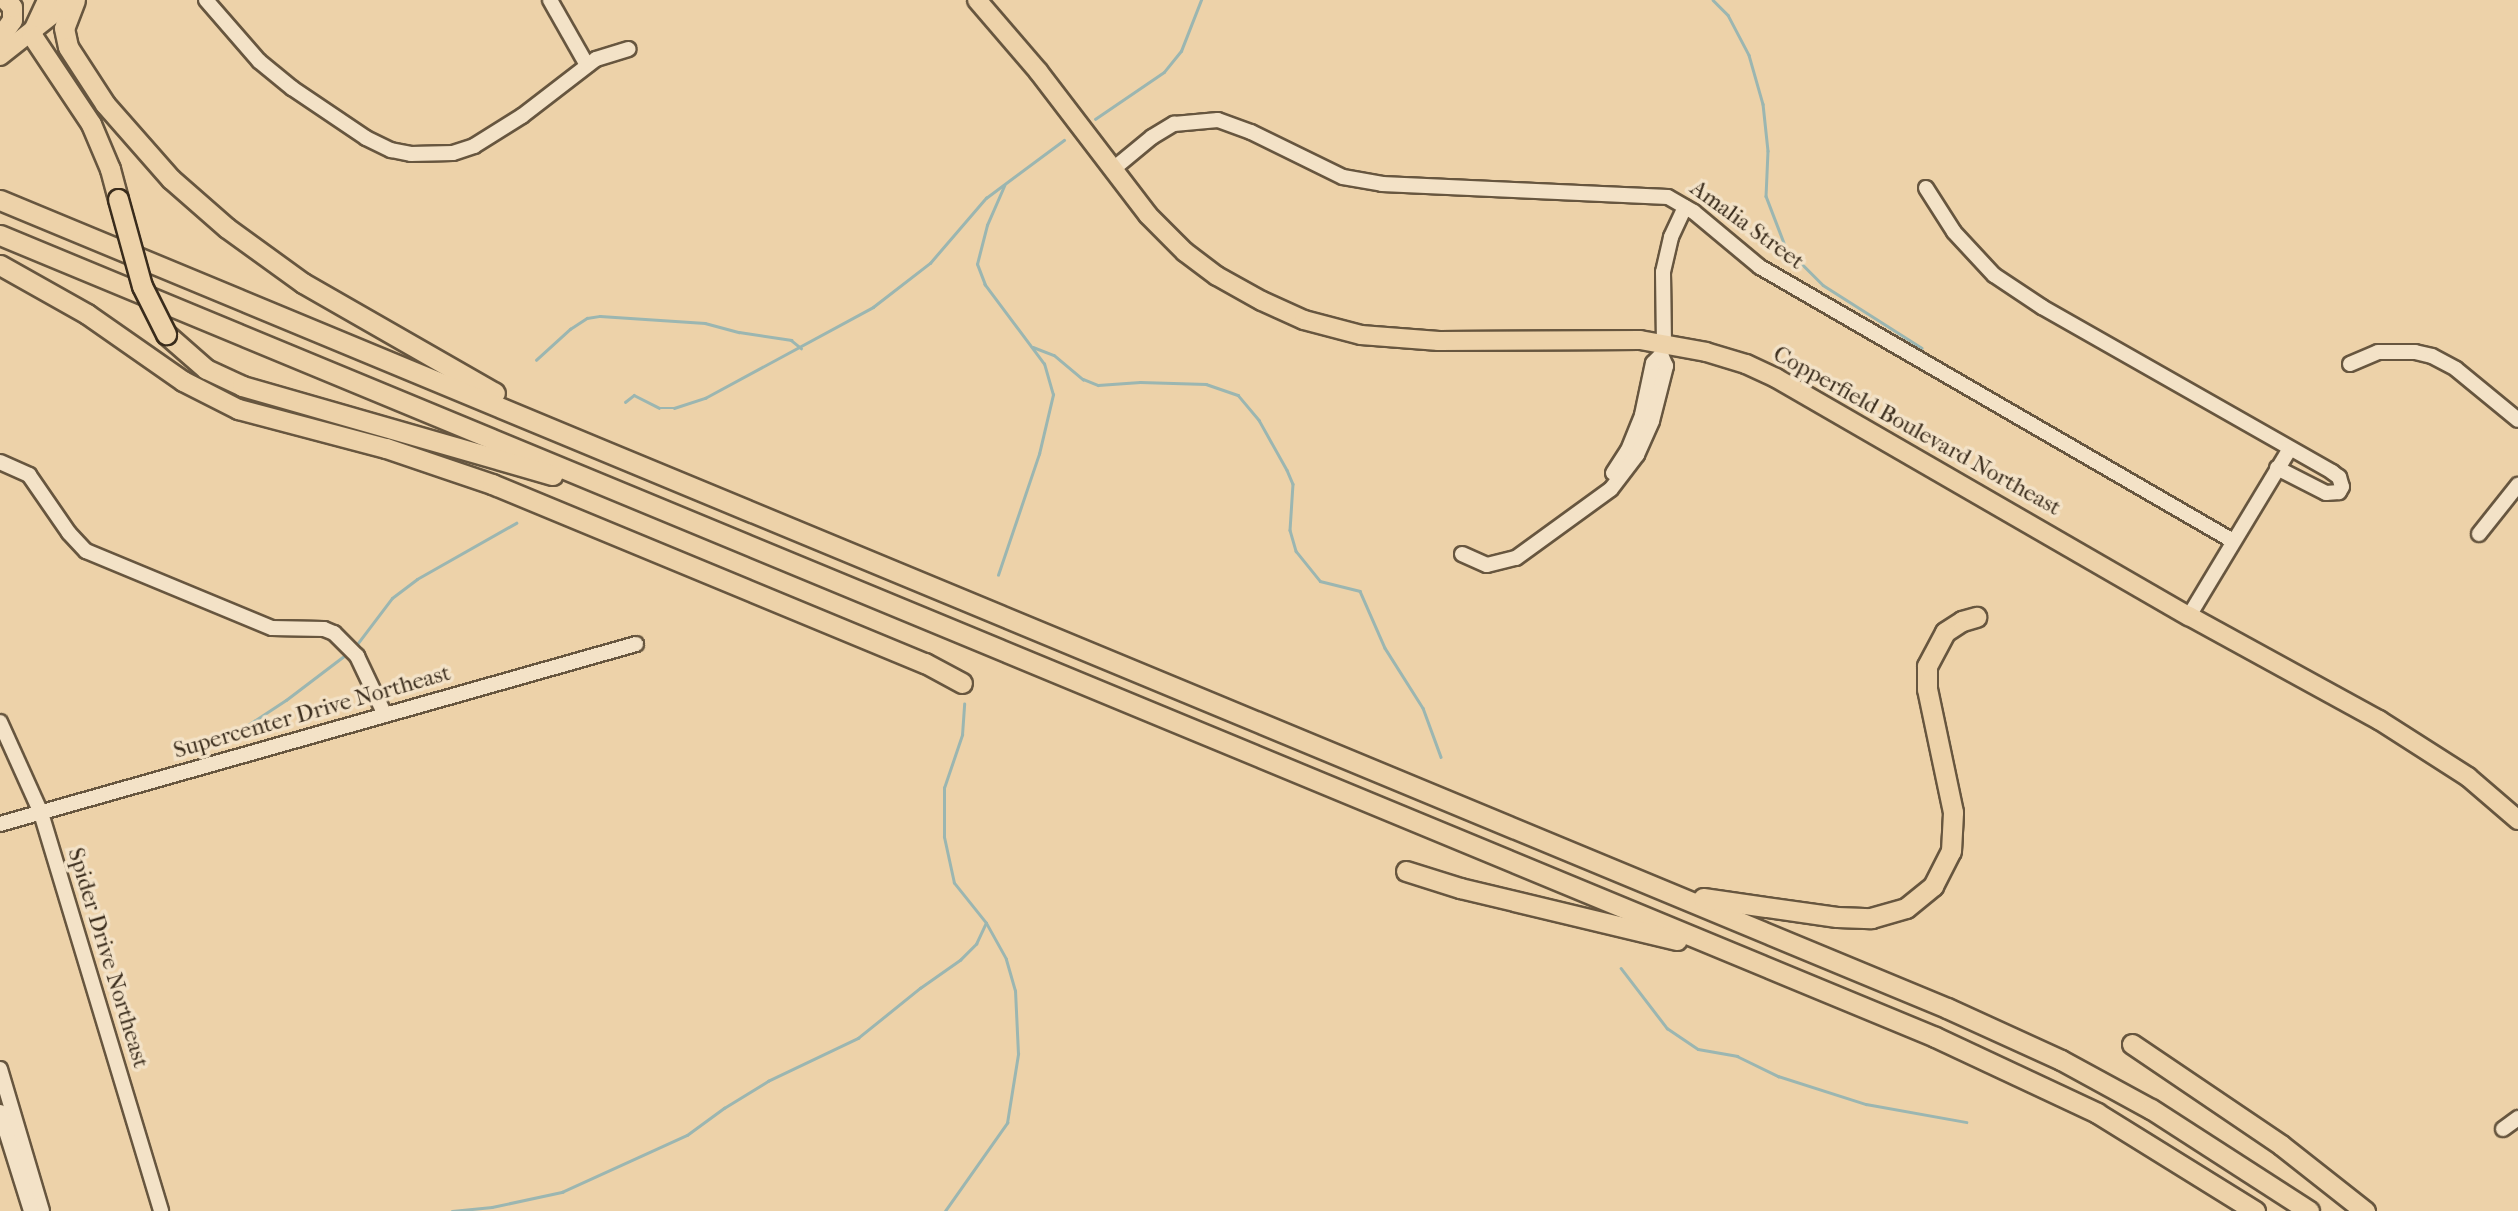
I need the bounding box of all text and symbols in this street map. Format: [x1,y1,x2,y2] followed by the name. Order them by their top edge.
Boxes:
[1685,174,1809,276] street label: Amalia Street
[1768,340,2066,522] street label: Copperfield Boulevard Northeast
[170,659,454,765] street label: Supercenter Drive Northeast
[61,845,155,1071] street label: Spider Drive Northeast

